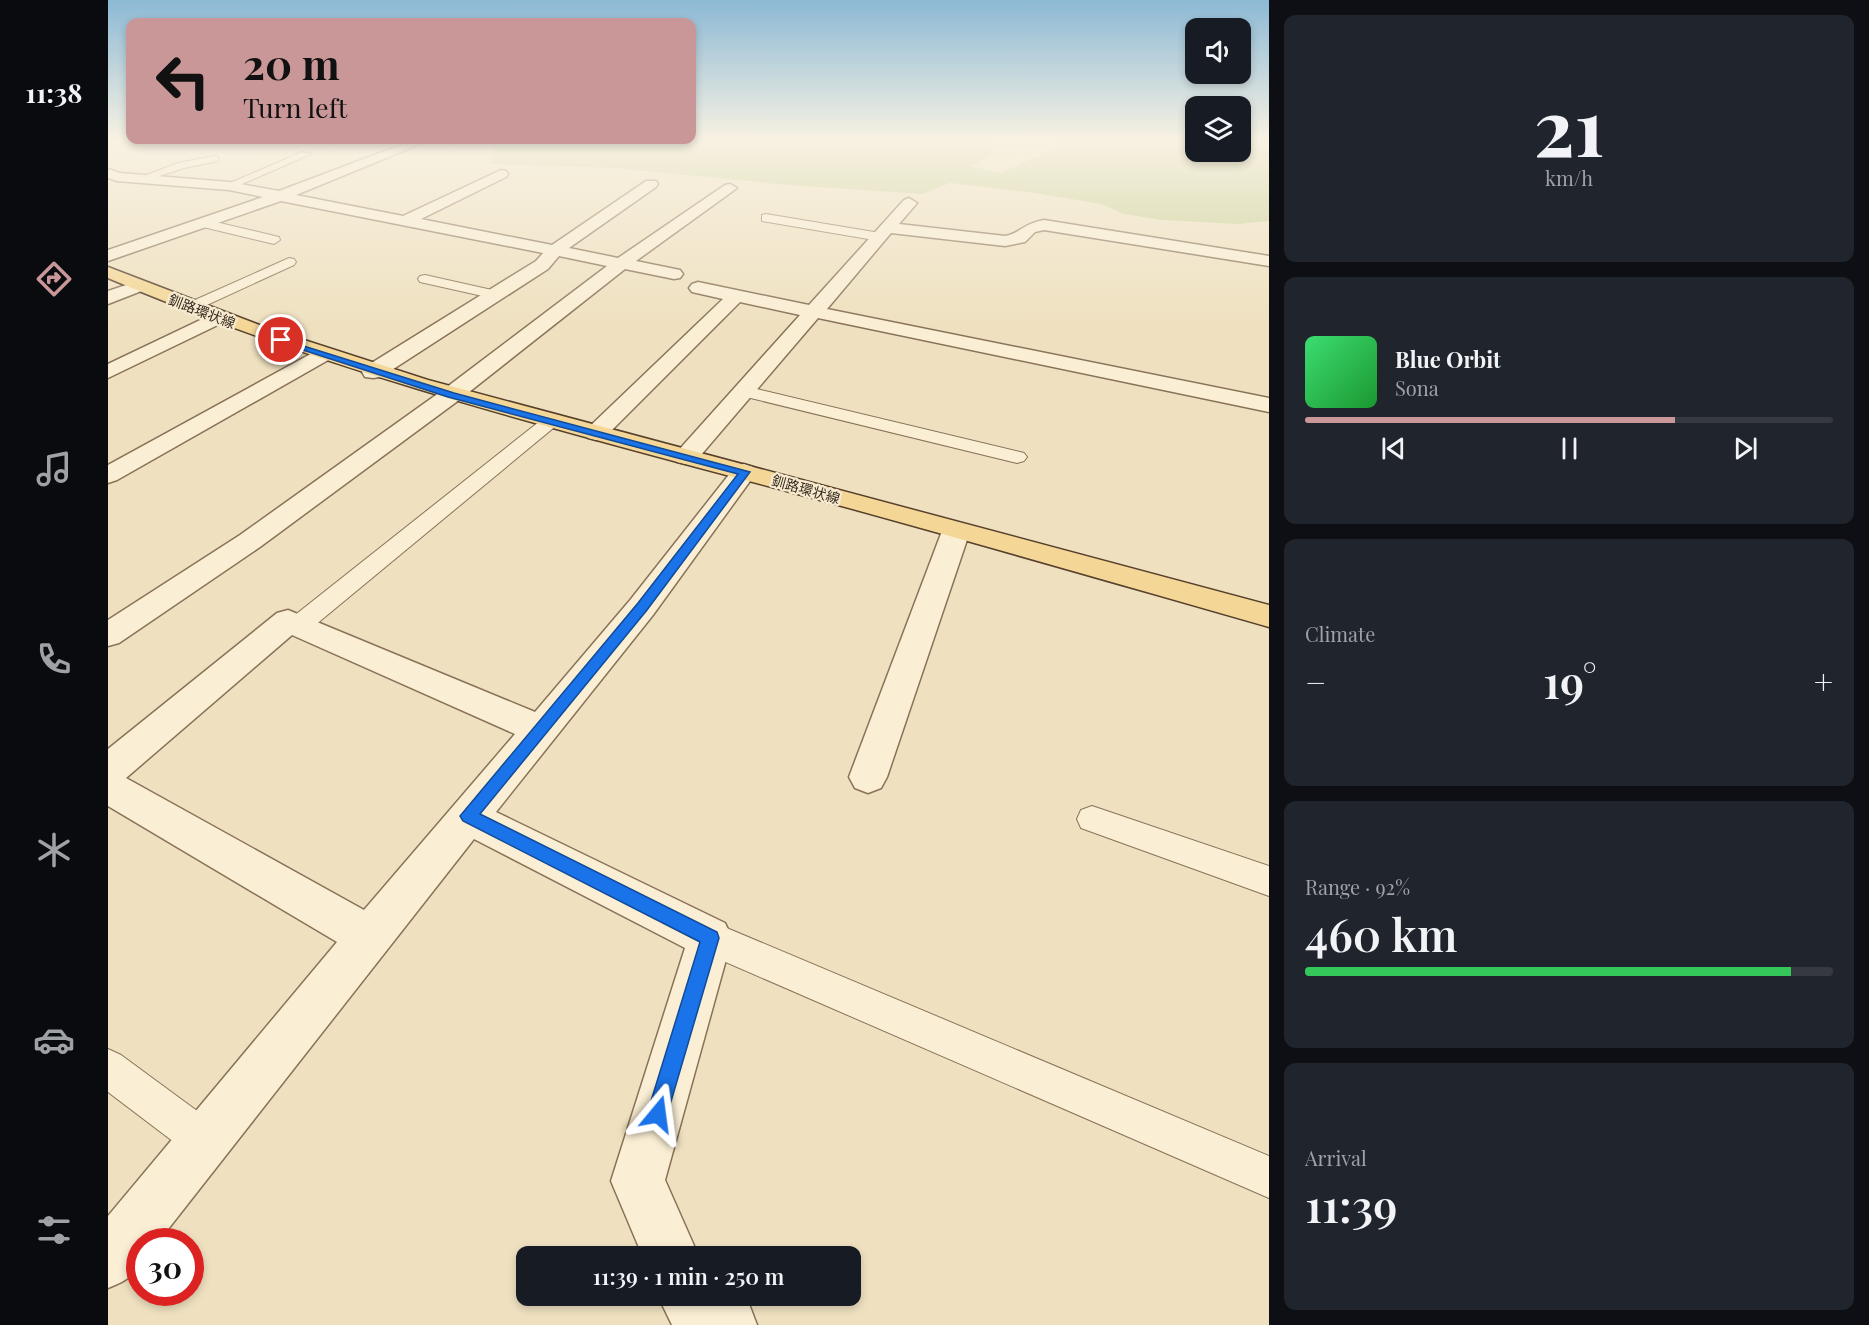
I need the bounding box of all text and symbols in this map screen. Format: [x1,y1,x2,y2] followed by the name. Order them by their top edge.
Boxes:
[1185,18,1251,162] map controls
[1185,18,1251,84] button: sound
[243,35,340,91] text: 20 m
[144,42,222,120] icon: left
[1534,73,1604,177] text: 21
[26,74,82,110] text: 11:38
[243,89,347,125] text: Turn left
[1185,96,1251,162] button: layers
[1545,164,1593,191] text: km/h
[33,258,75,300] icon: directions
[166,290,238,332] street label: 釧路環状線
[255,314,306,365] pin
[264,323,297,356] icon: arrive
[1395,344,1501,374] text: Blue Orbit
[1395,374,1439,401] text: Sona
[1377,432,1410,465] icon: previous
[1553,432,1586,465] icon: pause
[1729,432,1762,465] icon: next
[33,448,75,490] icon: music
[770,470,842,508] street label: 釧路環状線
[1305,620,1375,647] text: Climate
[33,638,75,680] icon: phone
[1543,650,1597,710] text: 19°
[1305,659,1326,703] text: −
[1814,659,1833,703] text: +
[33,829,75,871] icon: climate
[1305,873,1410,900] text: Range · 92%
[1305,903,1457,963] text: 460 km
[33,1019,75,1061] icon: car
[626,1082,690,1146] position arrow
[1305,1144,1367,1171] text: Arrival
[1305,1174,1397,1234] text: 11:39
[33,1209,75,1251] icon: filters
[126,1228,204,1306] speed limit sign: 30
[593,1261,784,1291] text: 11:39 · 1 min · 250 m

